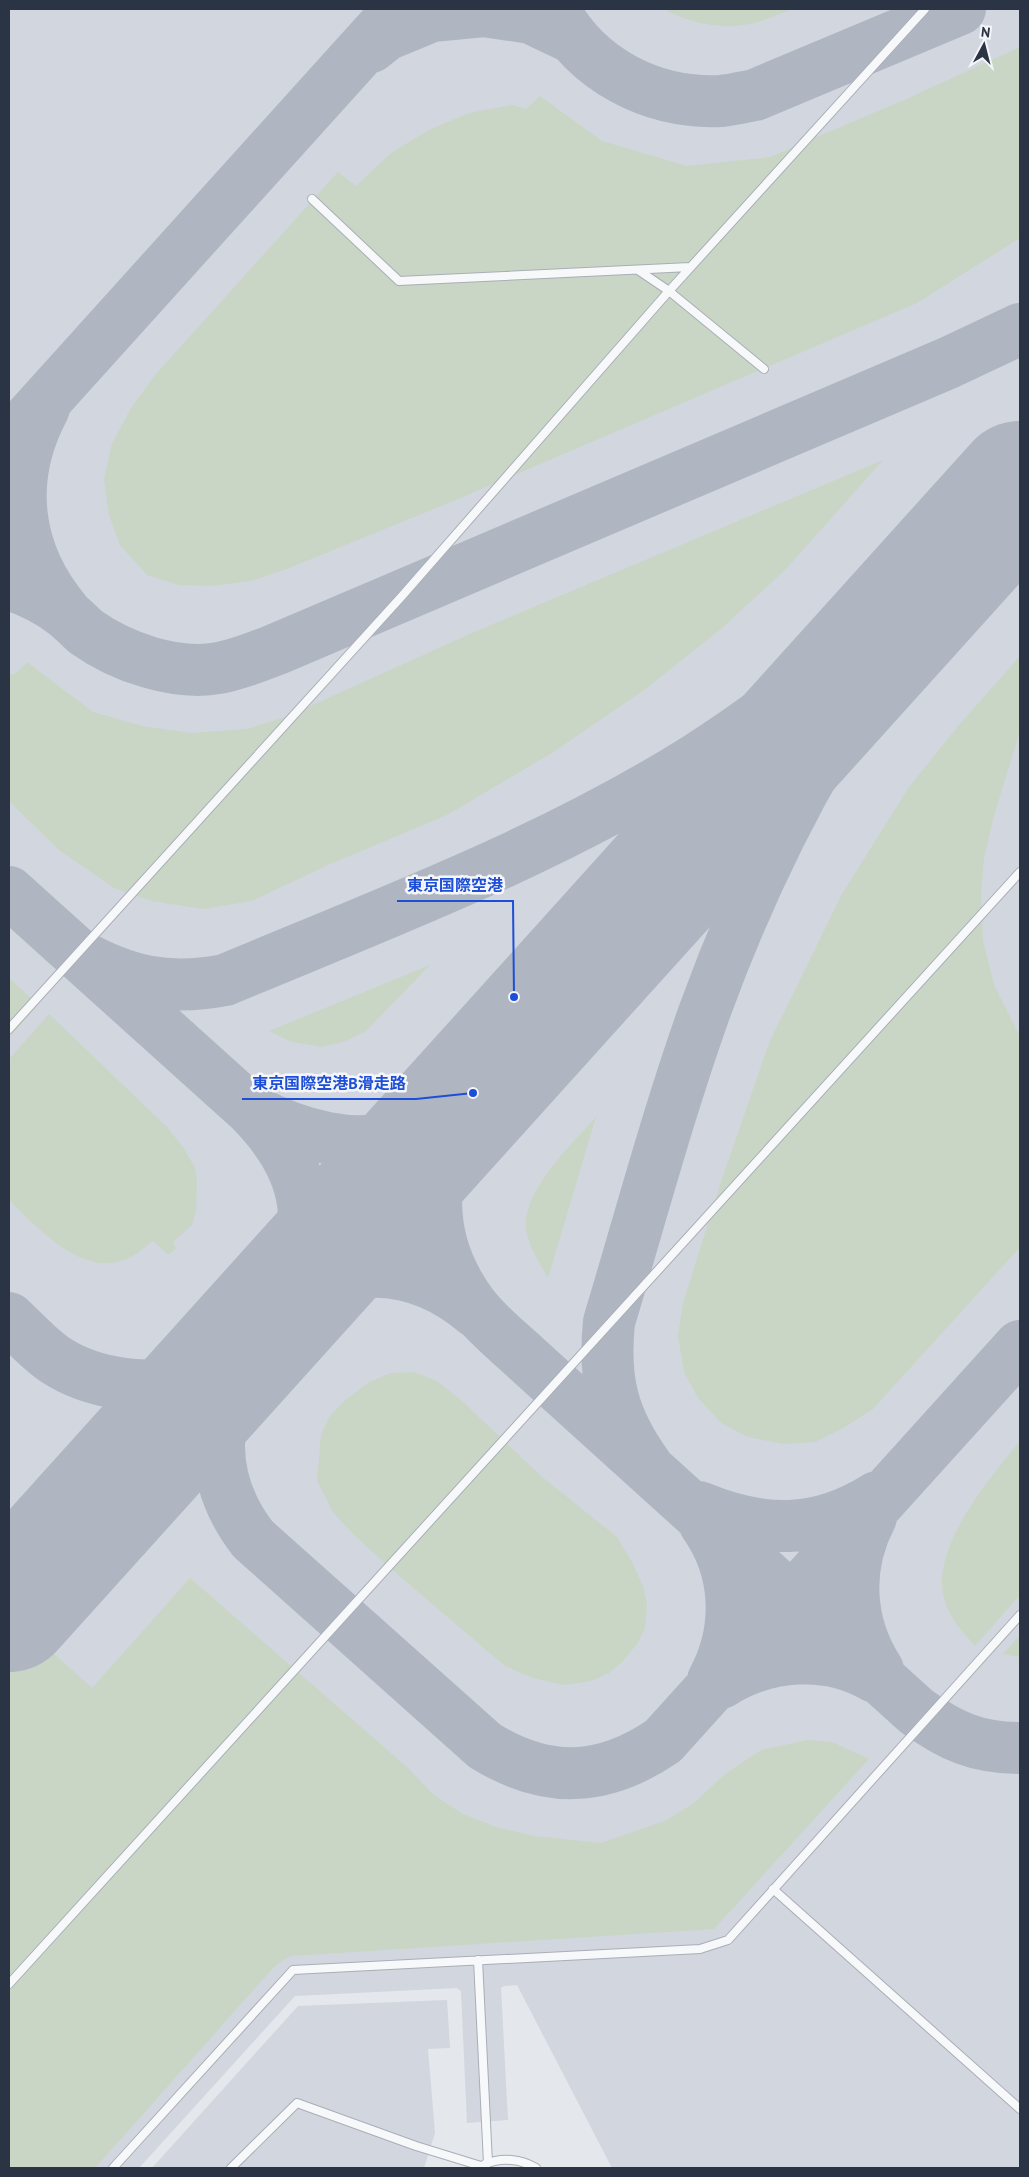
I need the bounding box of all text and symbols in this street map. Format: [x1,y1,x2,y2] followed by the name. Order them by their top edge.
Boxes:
[959,20,1009,70] north arrow
[980,23,991,42] text: N
[397,870,513,901] callout: 東京国際空港
[407,875,503,895] text: 東京国際空港
[242,1068,416,1099] callout: 東京国際空港B滑走路
[252,1073,406,1093] text: 東京国際空港B滑走路

